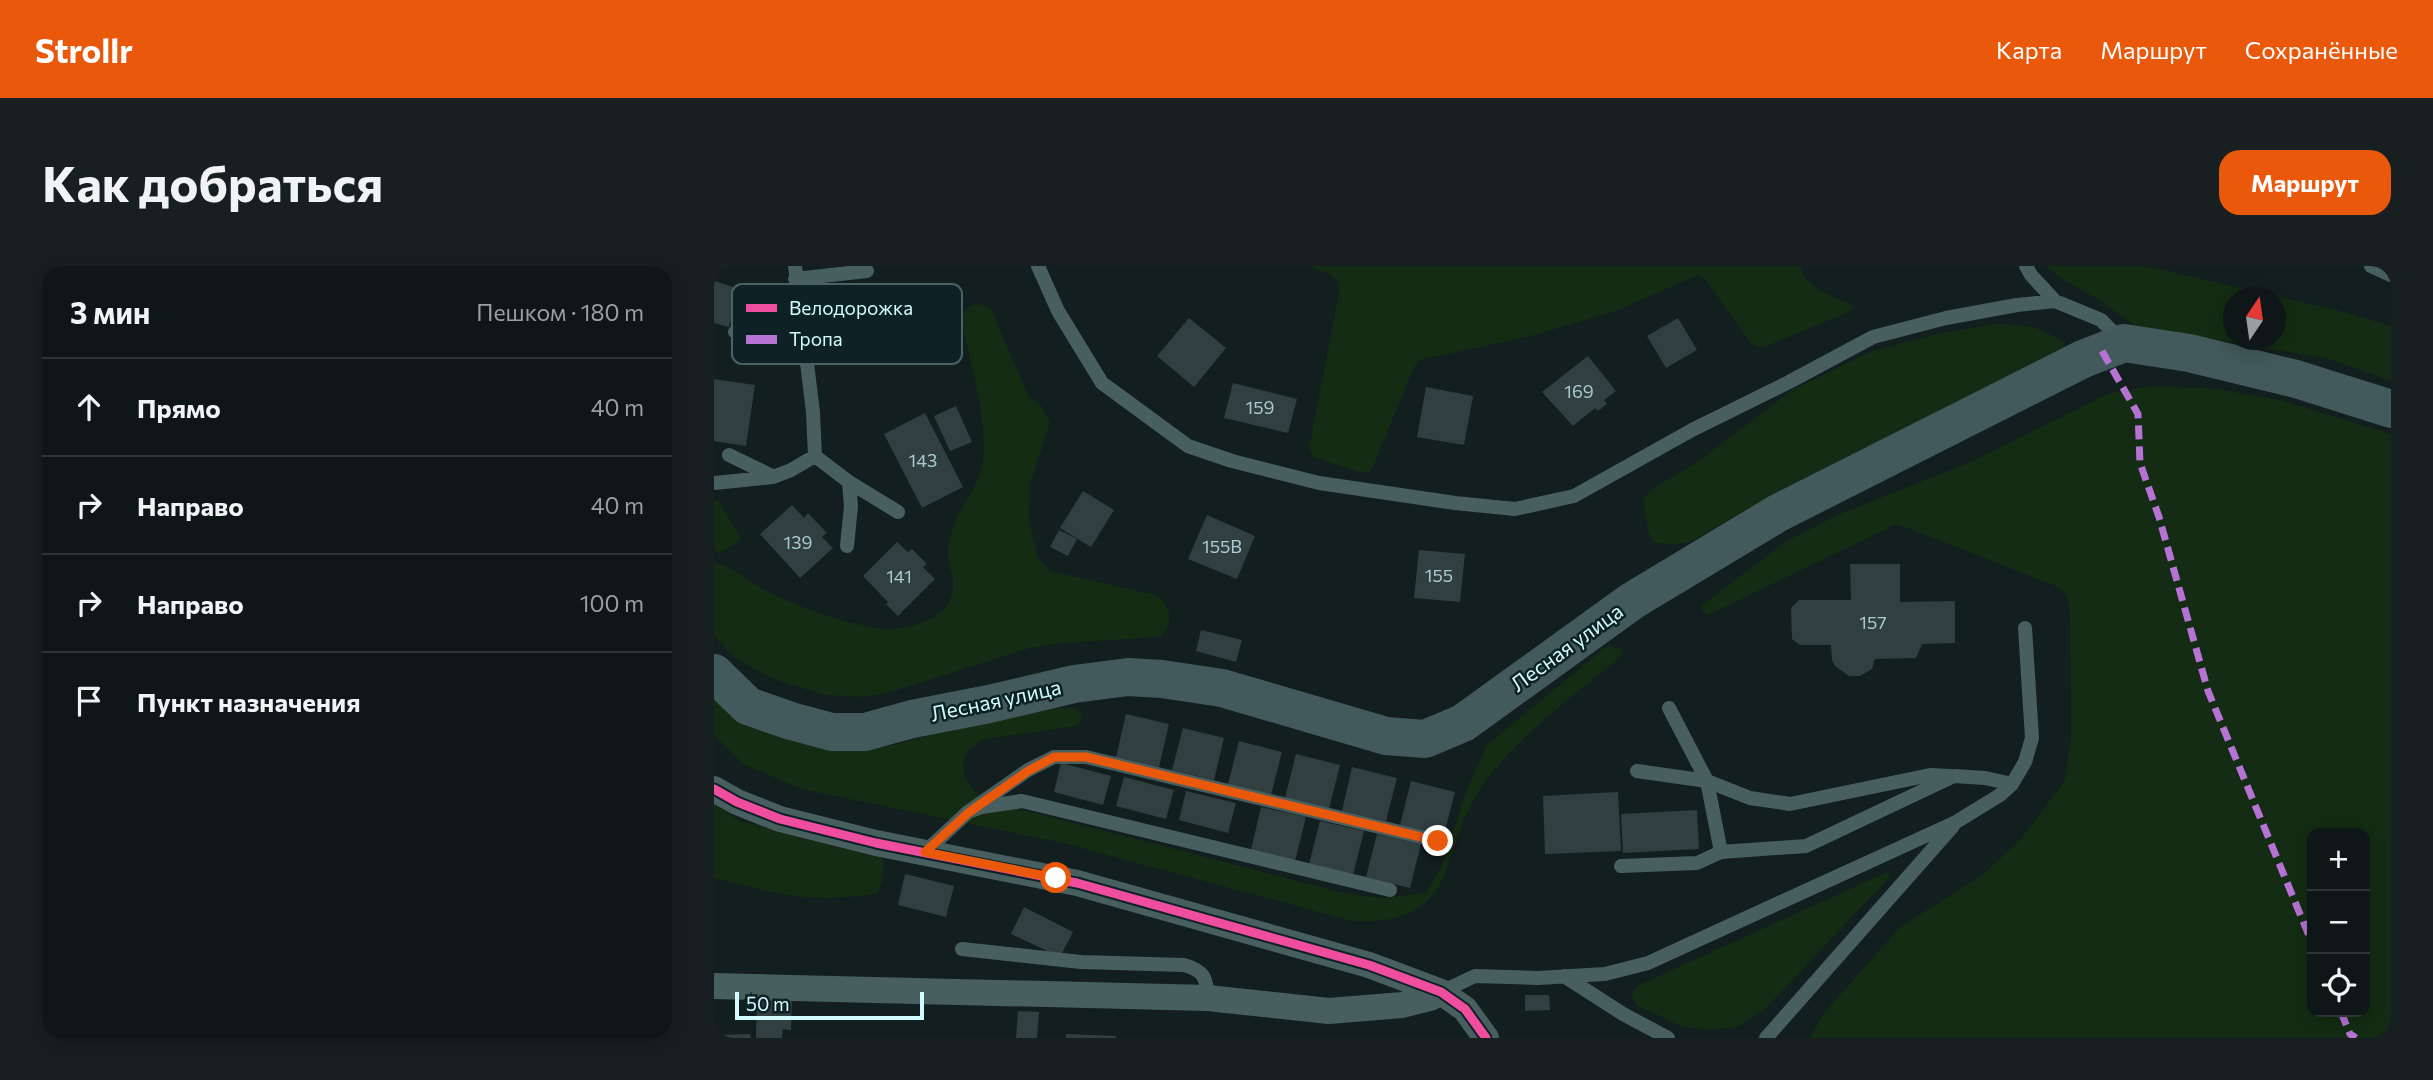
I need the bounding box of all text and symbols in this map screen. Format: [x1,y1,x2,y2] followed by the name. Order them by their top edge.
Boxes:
[35,29,133,70] text: Strollr
[1996,35,2062,64] text: Карта
[2100,35,2207,64] text: Маршрут
[2245,35,2398,64] text: Сохранённые
[2219,150,2391,215] button: Маршрут
[42,152,383,212] text: Как добраться
[732,284,962,364] legend
[2223,287,2286,350] north arrow
[70,293,150,330] text: 3 мин
[789,296,913,319] text: Велодорожка
[476,298,644,326] text: Пешком · 180 m
[789,327,843,350] text: Тропа
[1564,380,1594,402] house number: 169
[70,388,108,426] icon: ahead
[137,392,221,423] text: Прямо
[591,393,644,421] text: 40 m
[1246,396,1274,418] house number: 159
[909,449,937,471] house number: 143
[70,486,108,524] icon: right
[137,490,244,521] text: Направо
[591,491,644,519] text: 40 m
[784,531,812,553] house number: 139
[1202,535,1242,557] house number: 155В
[1425,564,1453,586] house number: 155
[886,565,912,587] house number: 141
[70,584,108,622] icon: right
[137,588,244,619] text: Направо
[580,589,644,617] text: 100 m
[1505,598,1627,696] street label: Лесная улица
[1859,611,1887,633] house number: 157
[928,674,1063,726] street label: Лесная улица
[70,682,108,720] icon: arrive
[137,686,361,717] text: Пункт назначения
[1422,825,1453,856] route end
[2307,828,2370,1017] map controls
[2307,828,2370,891] button: +
[1040,862,1071,893] route start
[2307,891,2370,954] button: −
[2307,954,2370,1017] button: locate
[735,989,924,1021] scale bar
[746,992,790,1015] text: 50 m

